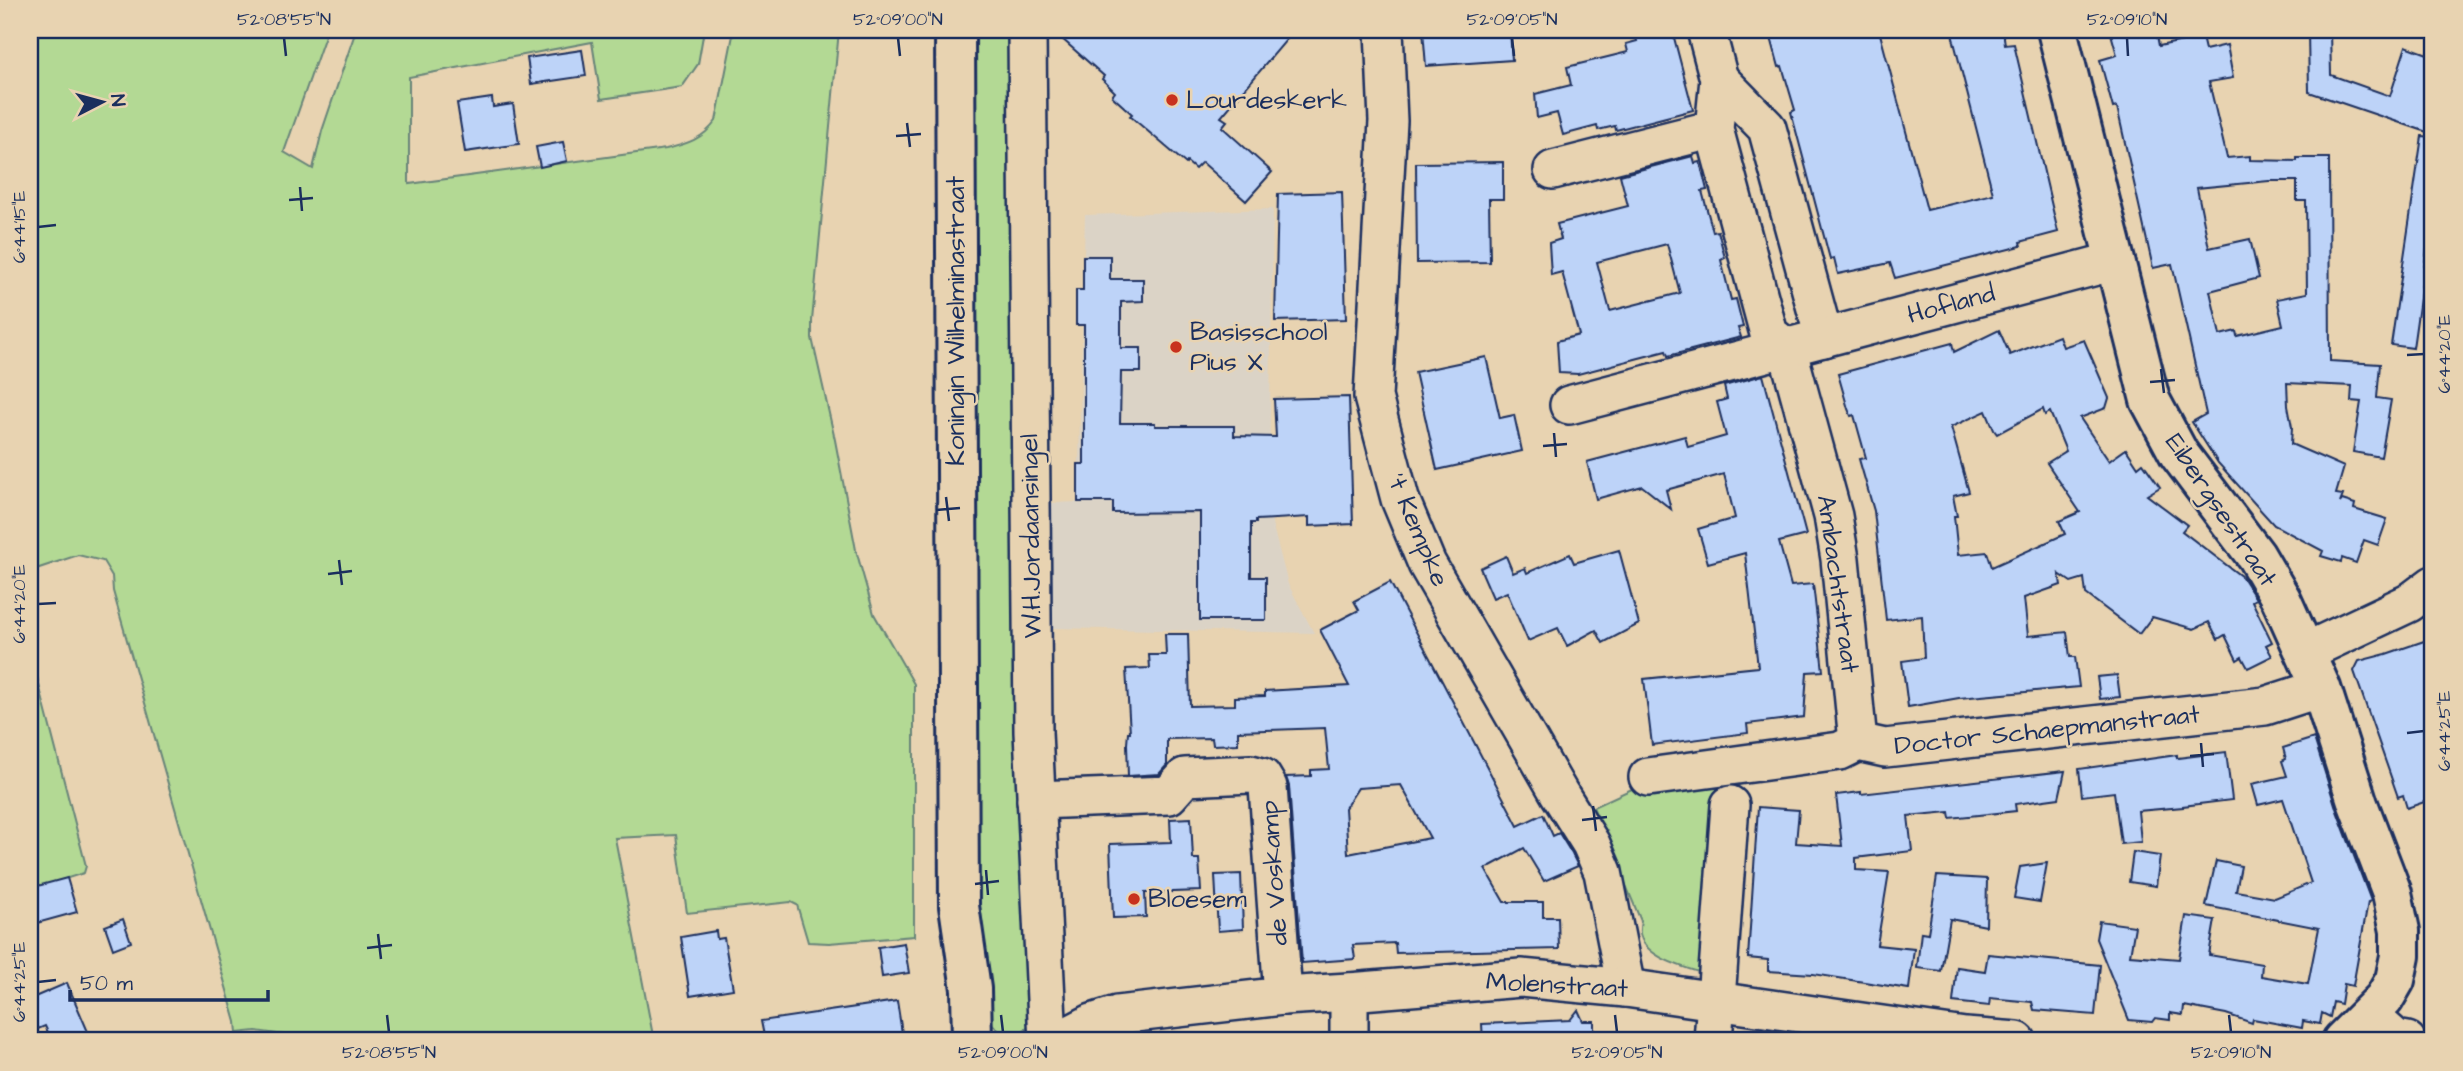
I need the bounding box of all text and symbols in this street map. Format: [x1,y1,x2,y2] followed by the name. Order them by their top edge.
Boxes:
[237,7,331,32] text: 52°08'55"N
[853,7,943,32] text: 52°09'00"N
[1466,7,1558,32] text: 52°09'05"N
[2087,7,2167,32] text: 52°09'10"N
[66,66,136,136] north arrow
[1186,82,1347,118] place label: Lourdeskerk
[1164,92,1180,108] marker: Lourdeskerk
[103,93,131,108] text: N
[938,176,976,466] street label: Koningin Wilhelminastraat
[7,190,32,263] text: 6°44'15"E
[1903,275,1999,333] street label: Hofland
[1190,314,1327,380] place label: Basisschool Pius X
[2432,314,2457,394] text: 6°44'20"E
[1168,339,1184,355] marker: Basisschool Pius X
[2155,426,2286,595] street label: Eibergsestraat
[1011,433,1053,639] street label: W.H.Jordaansingel
[1378,468,1458,592] street label: 't Kempke
[1808,493,1868,676] street label: Ambachtstraat
[7,564,32,644] text: 6°44'20"E
[2432,690,2457,771] text: 6°44'25"E
[1892,696,2202,764] street label: Doctor Schaepmanstraat
[1251,799,1297,947] street label: de Voskamp
[1148,881,1247,917] place label: Bloesem
[1126,891,1142,907] marker: Bloesem
[7,941,32,1022] text: 6°44'25"E
[70,959,268,1003] scale bar
[1485,963,1629,1007] street label: Molenstraat
[80,969,134,998] text: 50 m
[342,1040,436,1065] text: 52°08'55"N
[958,1040,1048,1065] text: 52°09'00"N
[1571,1040,1663,1065] text: 52°09'05"N
[2191,1040,2271,1065] text: 52°09'10"N

